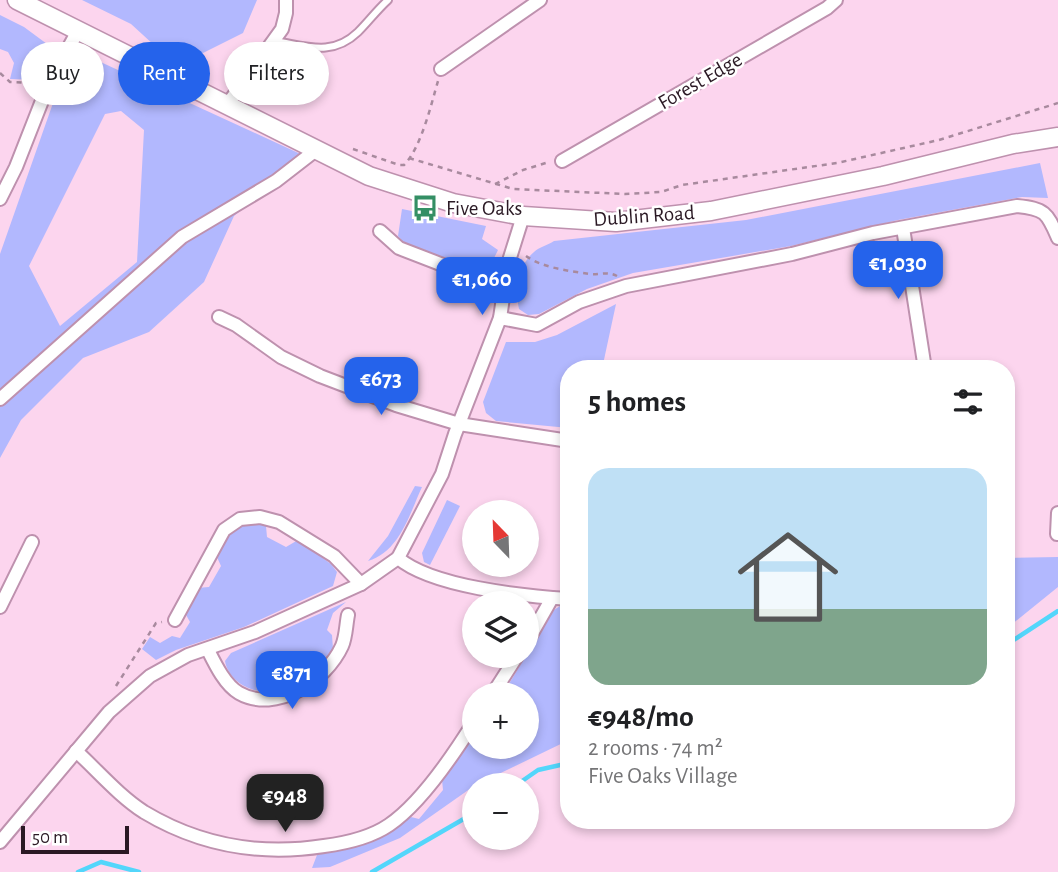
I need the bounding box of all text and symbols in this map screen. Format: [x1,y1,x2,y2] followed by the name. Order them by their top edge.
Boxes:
[21,42,104,105] chip: Buy
[118,42,210,105] chip: Rent
[224,42,329,105] chip: Filters
[654,49,746,113] street label: Forest Edge
[410,193,440,223] bus stop icon: Five Oaks
[446,198,522,219] place label: Five Oaks
[593,202,695,230] street label: Dublin Road
[841,242,955,301] pin: €1,030
[869,252,927,275] text: €1,030
[425,258,539,317] pin: €1,060
[452,268,512,291] text: €1,060
[340,358,422,417] pin: €673
[360,368,402,391] text: €673
[949,383,987,421] icon: filters
[588,387,686,417] text: 5 homes
[462,500,539,578] north arrow
[462,500,539,850] map controls
[725,514,851,640] icon: home
[462,591,539,668] button: layers
[251,652,333,711] pin: €871
[272,662,312,685] text: €871
[462,682,539,759] button: +
[588,702,694,732] text: €948/mo
[588,737,723,760] text: 2 rooms · 74 m²
[588,765,738,788] text: Five Oaks Village
[462,773,539,850] button: −
[244,774,326,834] pin: €948
[263,785,307,808] text: €948
[21,823,130,855] scale bar
[32,828,68,847] text: 50 m

